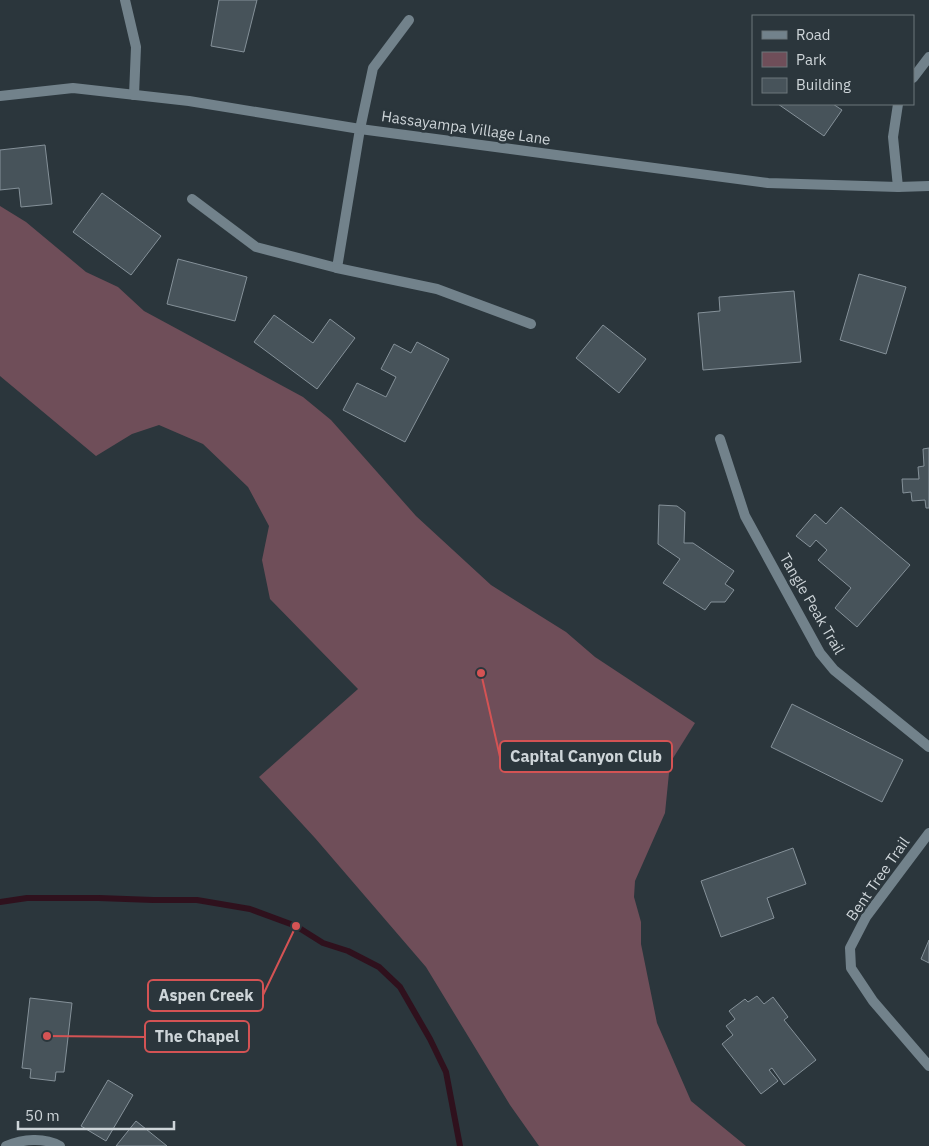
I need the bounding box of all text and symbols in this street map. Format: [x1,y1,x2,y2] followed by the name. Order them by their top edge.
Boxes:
[752,15,914,105] legend
[796,25,831,44] text: Road
[796,50,826,69] text: Park
[796,75,851,94] text: Building
[380,106,552,149] street label: Hassayampa Village Lane
[776,550,849,658] street label: Tangle Peak Trail
[500,741,672,772] callout: Capital Canyon Club
[510,746,662,766] text: Capital Canyon Club
[842,833,913,924] street label: Bent Tree Trail
[148,980,263,1011] callout: Aspen Creek
[158,985,254,1005] text: Aspen Creek
[145,1021,249,1052] callout: The Chapel
[155,1026,239,1046] text: The Chapel
[18,1098,174,1130] scale bar
[25,1106,60,1125] text: 50 m

